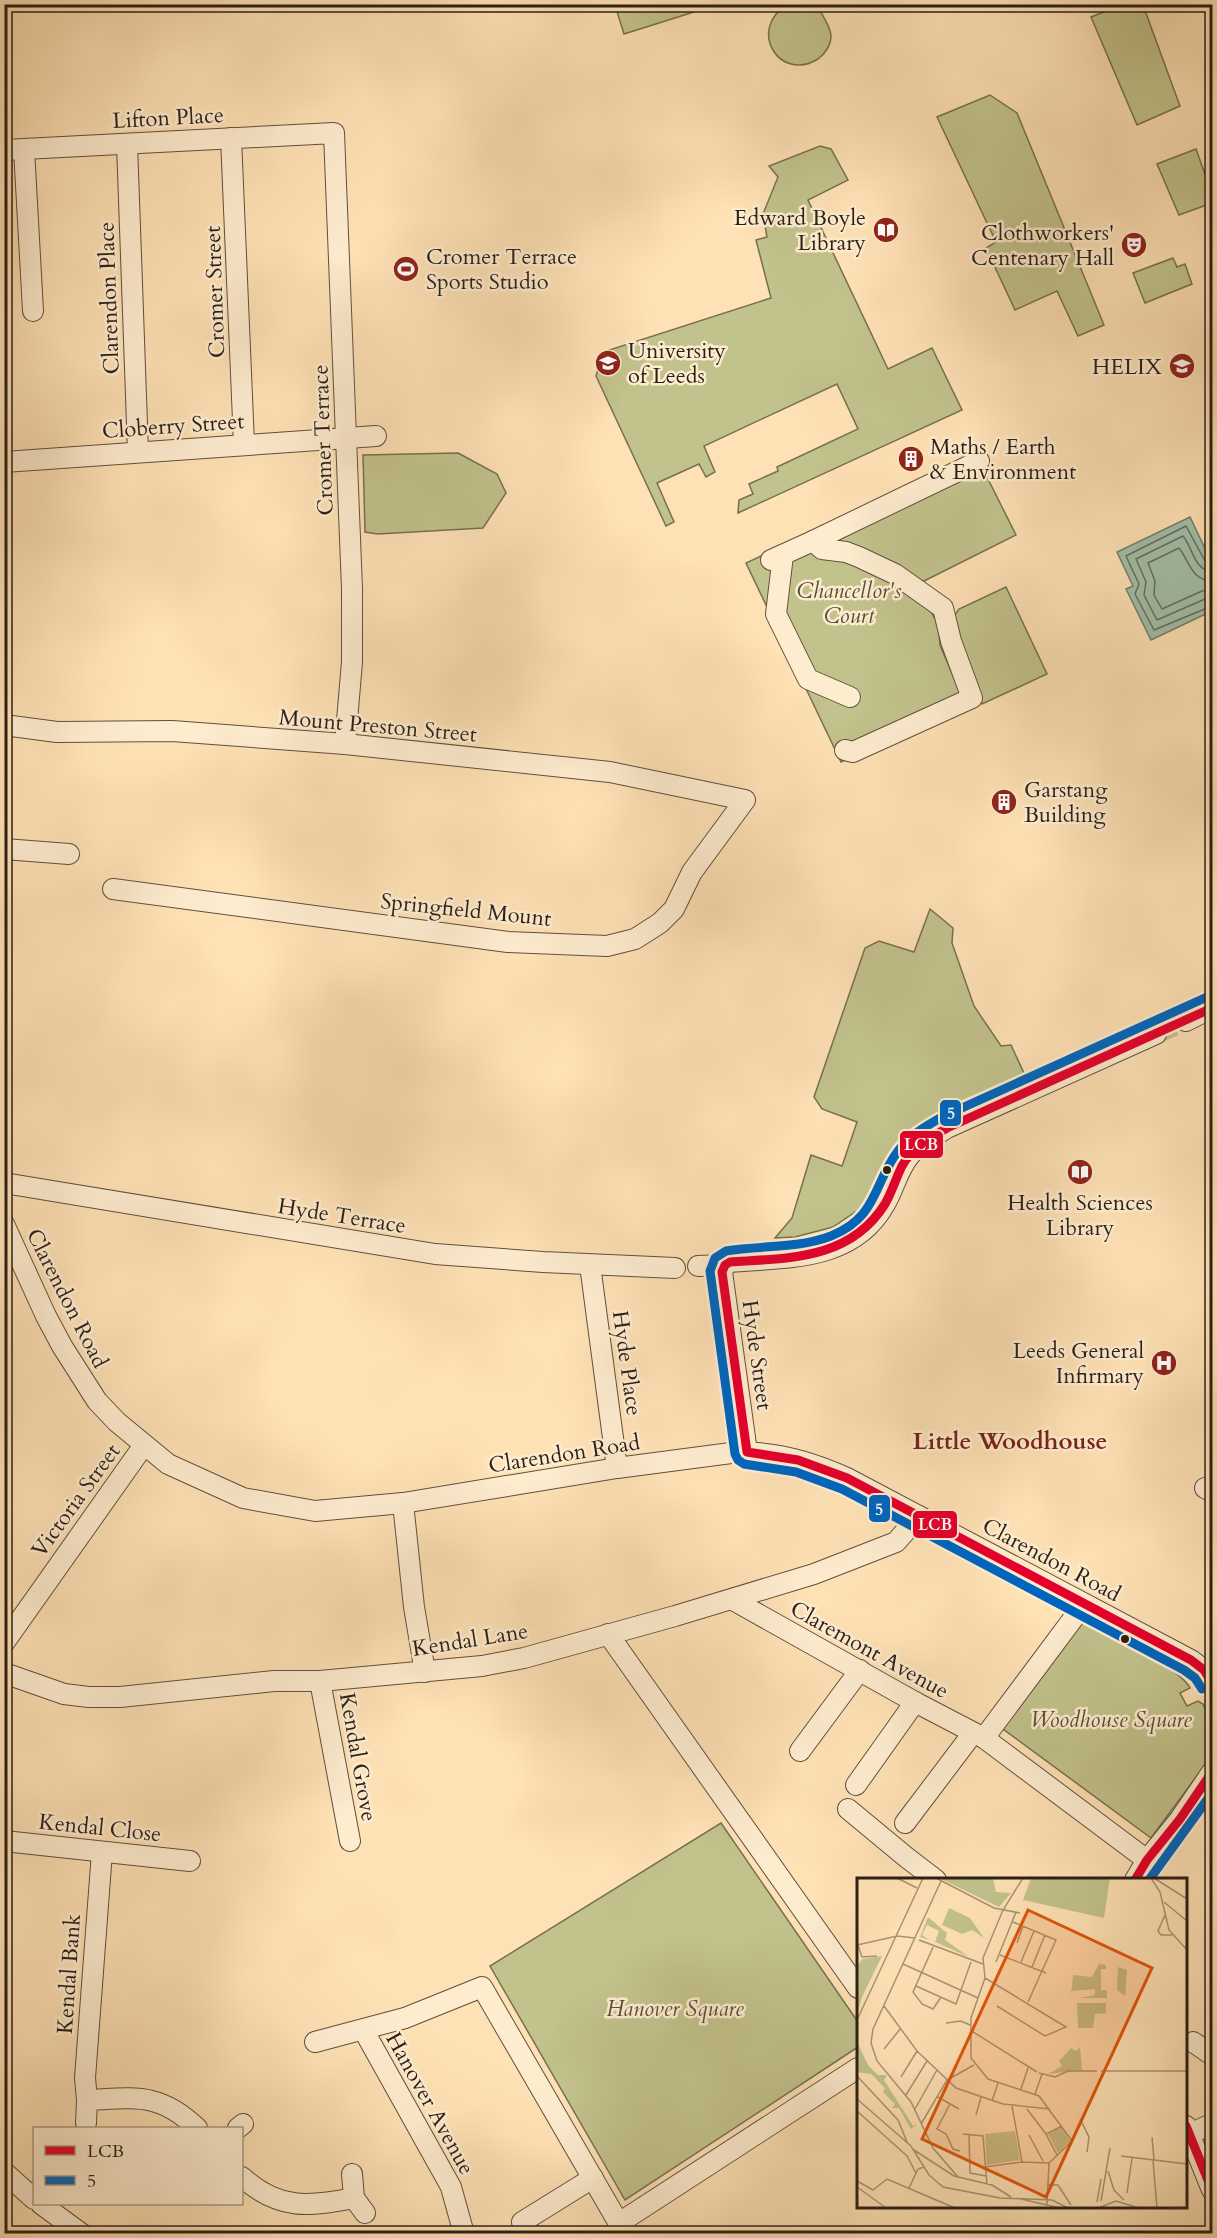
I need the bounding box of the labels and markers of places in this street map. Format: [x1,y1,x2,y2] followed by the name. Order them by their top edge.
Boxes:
[734,203,866,258] place label: Edward Boyle Library
[871,215,901,245] library icon: Edward Boyle Library
[971,218,1114,273] place label: Clothworkers' Centenary Hall
[1119,230,1149,260] theatre icon: Clothworkers' Centenary Hall
[426,242,577,297] place label: Cromer Terrace Sports Studio
[391,254,421,284] sports icon: Cromer Terrace Sports Studio
[628,336,726,391] place label: University of Leeds
[593,348,623,378] school or university icon: University of Leeds
[1167,351,1197,381] school or university icon: HELIX
[1092,352,1163,382] place label: HELIX
[930,432,1076,487] place label: Maths / Earth & Environment
[896,444,926,474] building icon: Maths / Earth & Environment
[1024,775,1108,830] place label: Garstang Building
[989,787,1019,817] building icon: Garstang Building
[1065,1157,1095,1187] library icon: Health Sciences Library
[881,1164,893,1176] unlabelled marker
[1007,1188,1153,1243] place label: Health Sciences Library
[1013,1336,1144,1391] place label: Leeds General Infirmary
[1149,1348,1179,1378] hospital icon: Leeds General Infirmary
[1119,1633,1131,1645] unlabelled marker

